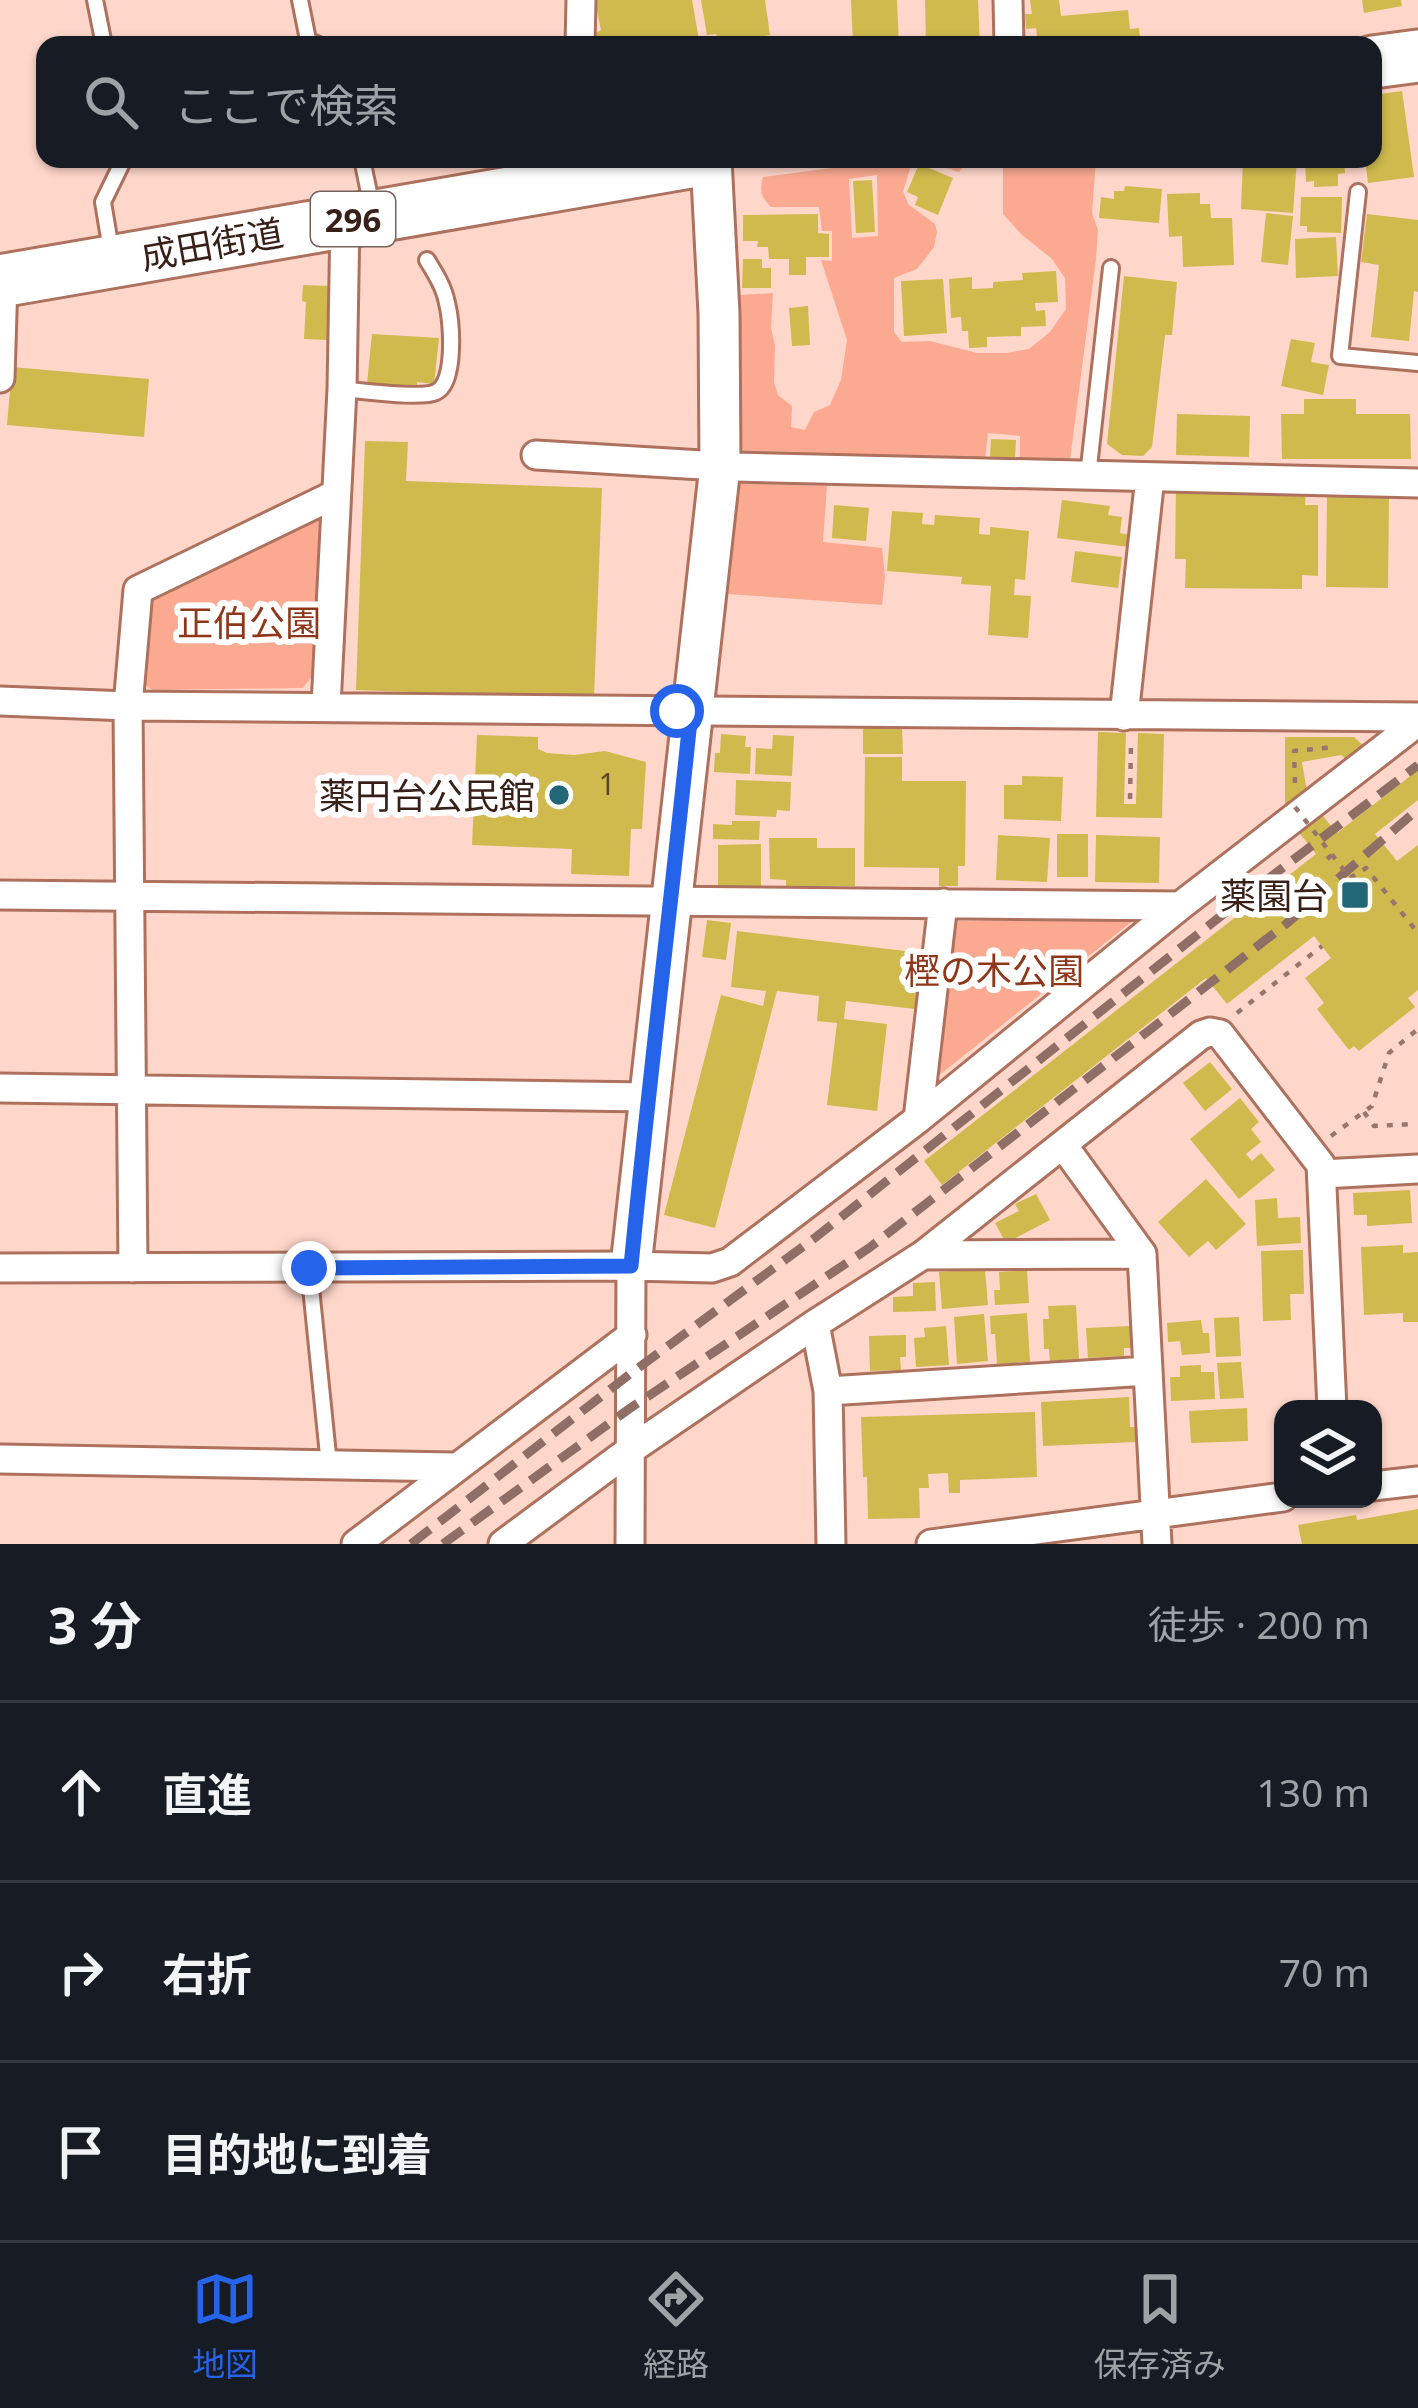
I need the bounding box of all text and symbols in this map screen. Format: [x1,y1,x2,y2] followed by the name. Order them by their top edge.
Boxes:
[36,36,1382,168] search box
[78,69,144,135] icon: search
[174,74,399,135] text: ここで検索
[311,192,395,246] road number: 296
[137,207,287,281] street label: 成田街道
[177,598,321,647] park label: 正伯公園
[650,684,704,738] route start
[598,763,616,804] house number: 1
[319,771,535,820] place label: 薬円台公民館
[546,782,572,808] marker: 薬円台公民館
[1220,871,1328,920] place label: 薬園台
[1339,879,1371,911] marker: 薬園台
[904,946,1084,995] park label: 樫の木公園
[282,1241,336,1295] route end
[1274,1400,1382,1508] map controls
[1274,1400,1382,1508] button: layers
[48,1589,141,1659] text: 3 分
[1148,1597,1370,1650] text: 徒歩 · 200 m
[48,1759,114,1825] icon: ahead
[162,1763,252,1824] text: 直進
[1256,1765,1370,1818] text: 130 m
[48,1939,114,2005] icon: right
[162,1943,252,2004] text: 右折
[1279,1945,1370,1998] text: 70 m
[48,2119,114,2185] icon: arrive
[162,2123,432,2184] text: 目的地に到着
[192,2266,258,2386] tab: 地図
[643,2266,709,2386] tab: 経路
[1094,2266,1226,2386] tab: 保存済み

